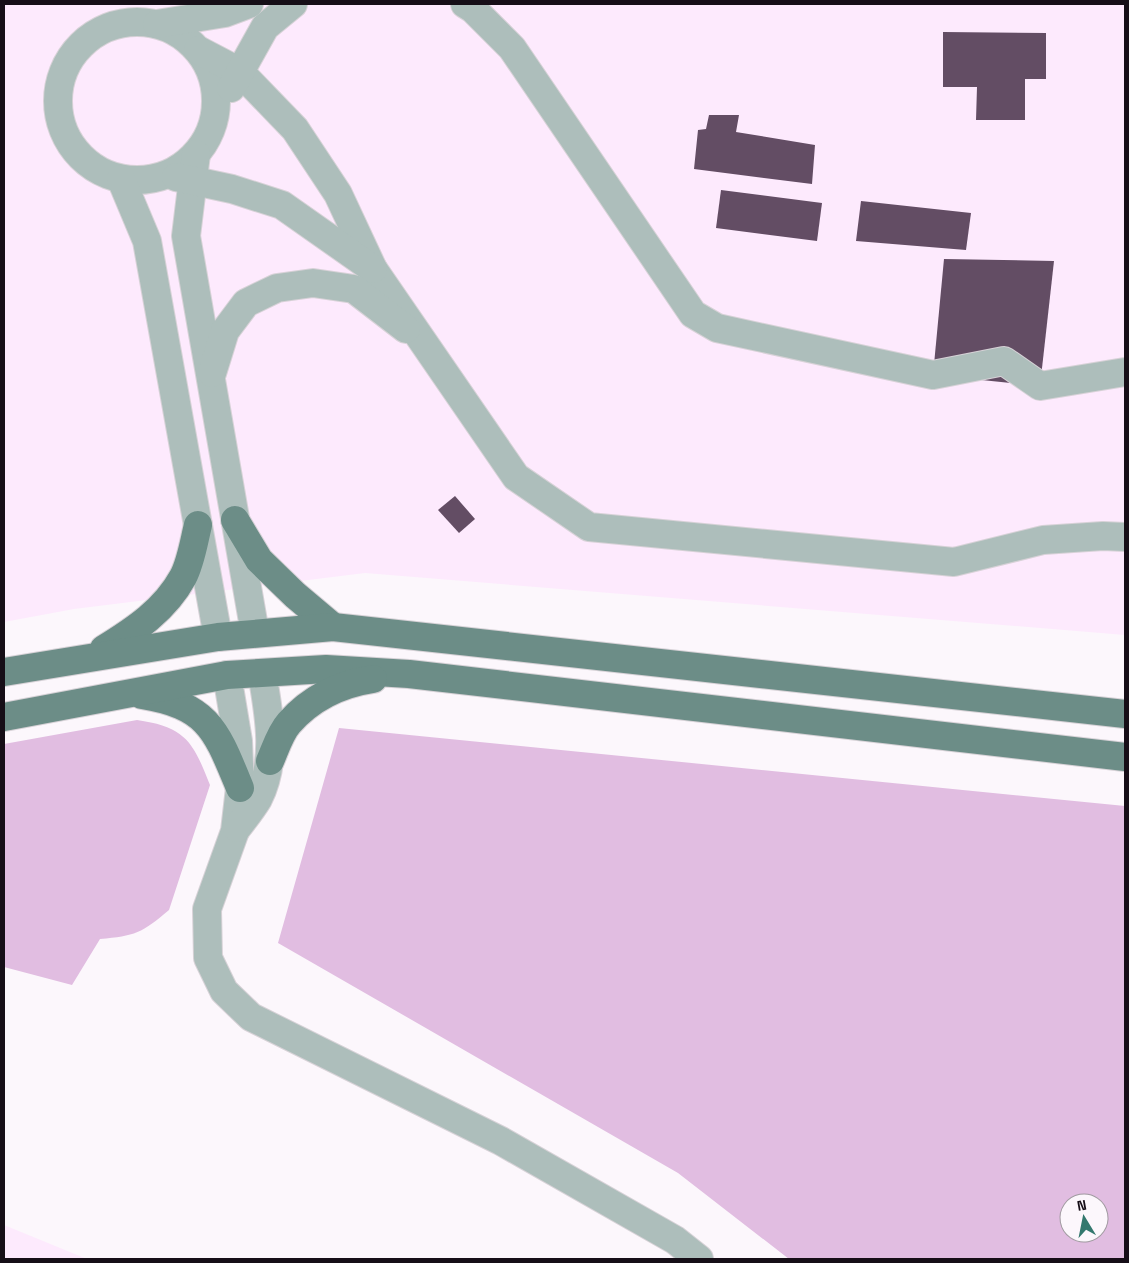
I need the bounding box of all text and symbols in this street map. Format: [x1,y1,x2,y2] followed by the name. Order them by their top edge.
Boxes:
[1059,1193,1109,1243] north arrow
[1076,1196,1088,1215] text: N

